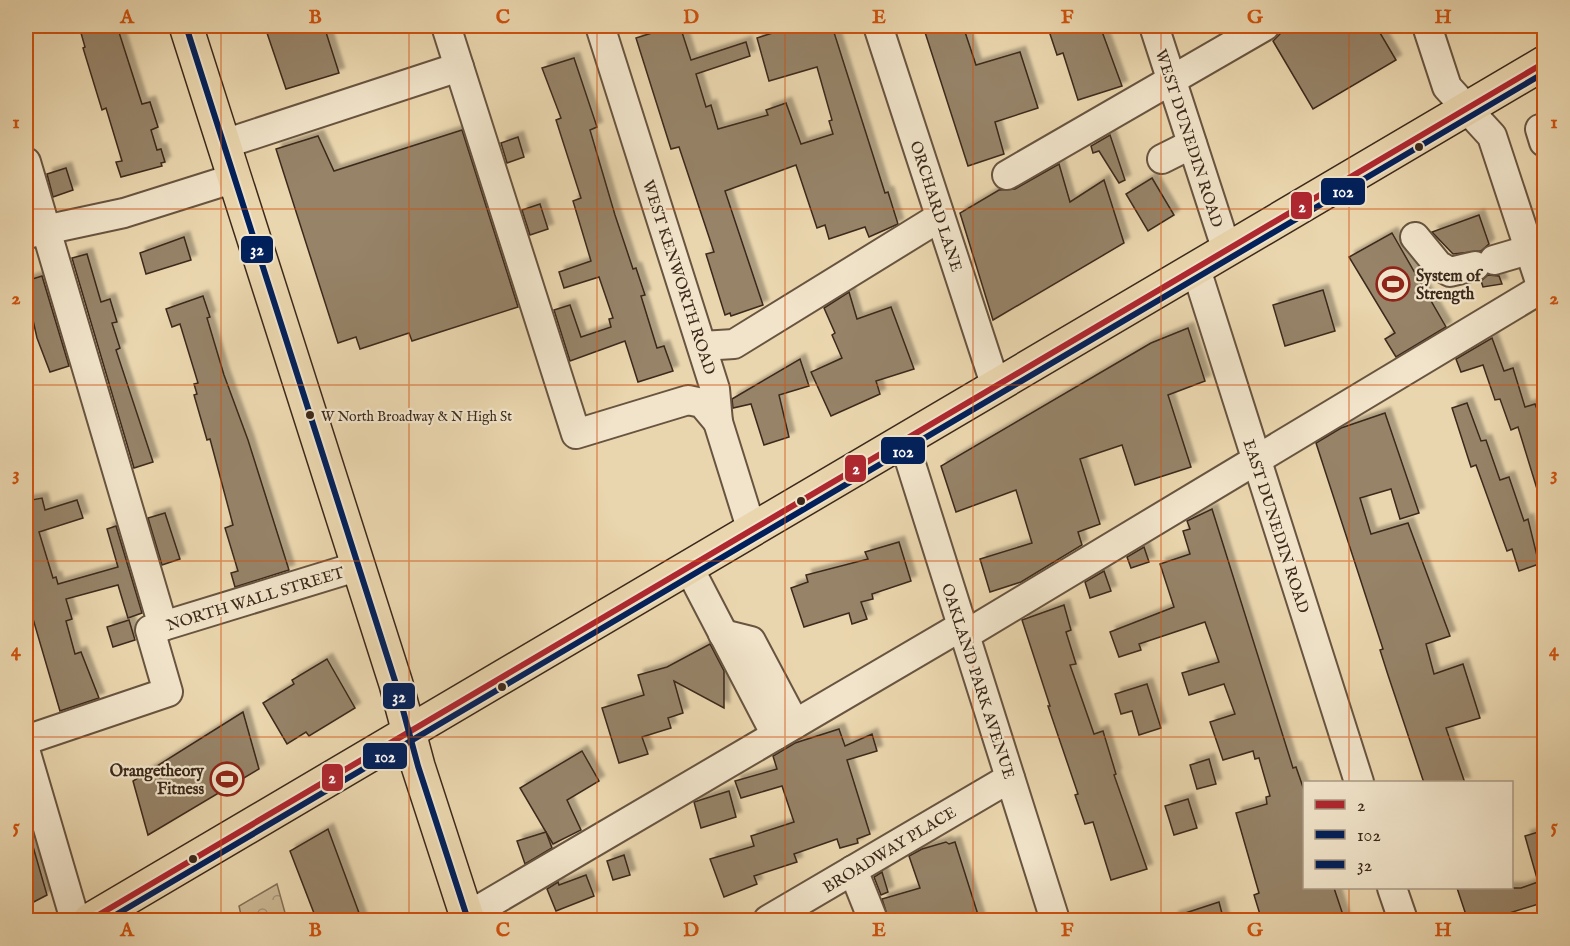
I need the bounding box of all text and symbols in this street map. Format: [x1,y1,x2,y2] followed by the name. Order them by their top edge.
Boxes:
[119,5,135,30] text: A
[308,5,322,30] text: B
[496,5,510,30] text: C
[683,5,699,30] text: D
[872,5,886,30] text: E
[1061,5,1074,30] text: F
[1247,5,1264,30] text: G
[1434,5,1452,30] text: H
[1150,47,1226,230] street label: WEST DUNEDIN ROAD
[12,110,20,135] text: 1
[1550,110,1558,135] text: 1
[905,139,966,275] street label: ORCHARD LANE
[1413,141,1425,153] unlabelled marker
[1320,177,1366,206] line badge: 102
[637,178,719,378] street label: WEST KENWORTH ROAD
[1332,183,1354,203] text: 102
[1290,191,1313,220] line badge: 2
[1298,198,1306,218] text: 2
[240,235,274,264] line badge: 32
[250,241,264,261] text: 32
[1375,266,1411,302] sports icon: System of Strength
[1416,267,1484,305] place label: System of Strength
[11,286,21,311] text: 2
[1549,286,1559,311] text: 2
[321,408,512,426] place label: W North Broadway & N High St
[304,409,316,421] marker: W North Broadway & N High St
[880,436,926,465] line badge: 102
[1238,437,1313,616] street label: EAST DUNEDIN ROAD
[892,443,914,463] text: 102
[844,454,867,483] line badge: 2
[852,460,860,480] text: 2
[12,462,20,487] text: 3
[1550,462,1558,487] text: 3
[795,495,807,507] unlabelled marker
[164,563,347,636] street label: NORTH WALL STREET
[936,581,1018,782] street label: OAKLAND PARK AVENUE
[11,638,22,663] text: 4
[1549,638,1560,663] text: 4
[496,681,508,693] unlabelled marker
[382,682,416,710] line badge: 32
[392,688,406,708] text: 32
[362,742,408,770] line badge: 102
[374,748,396,768] text: 102
[209,761,245,797] sports icon: Orangetheory Fitness
[110,762,205,800] place label: Orangetheory Fitness
[321,763,344,792] line badge: 2
[328,769,336,789] text: 2
[1303,781,1513,889] legend
[1357,795,1365,818] text: 2
[820,803,960,898] street label: BROADWAY PLACE
[12,814,20,839] text: 5
[1550,814,1558,839] text: 5
[1357,825,1381,848] text: 102
[187,853,199,865] unlabelled marker
[1357,855,1372,878] text: 32
[119,918,135,943] text: A
[308,918,322,943] text: B
[496,918,510,943] text: C
[683,918,699,943] text: D
[872,918,886,943] text: E
[1061,918,1074,943] text: F
[1247,918,1264,943] text: G
[1434,918,1452,943] text: H

